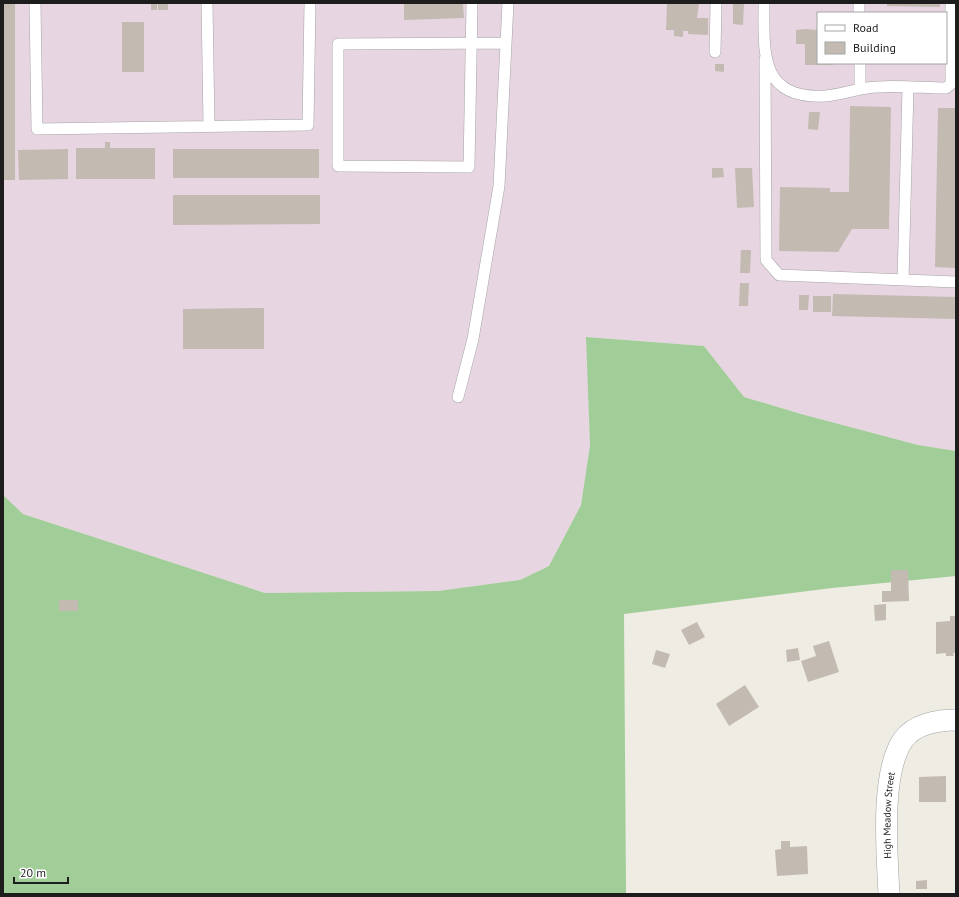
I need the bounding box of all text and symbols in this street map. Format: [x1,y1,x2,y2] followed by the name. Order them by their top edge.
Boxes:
[817,12,947,64] legend
[853,20,878,35] text: Road
[853,40,896,55] text: Building
[880,770,898,859] street label: High Meadow Street
[14,859,68,885] scale bar
[20,865,46,880] text: 20 m

